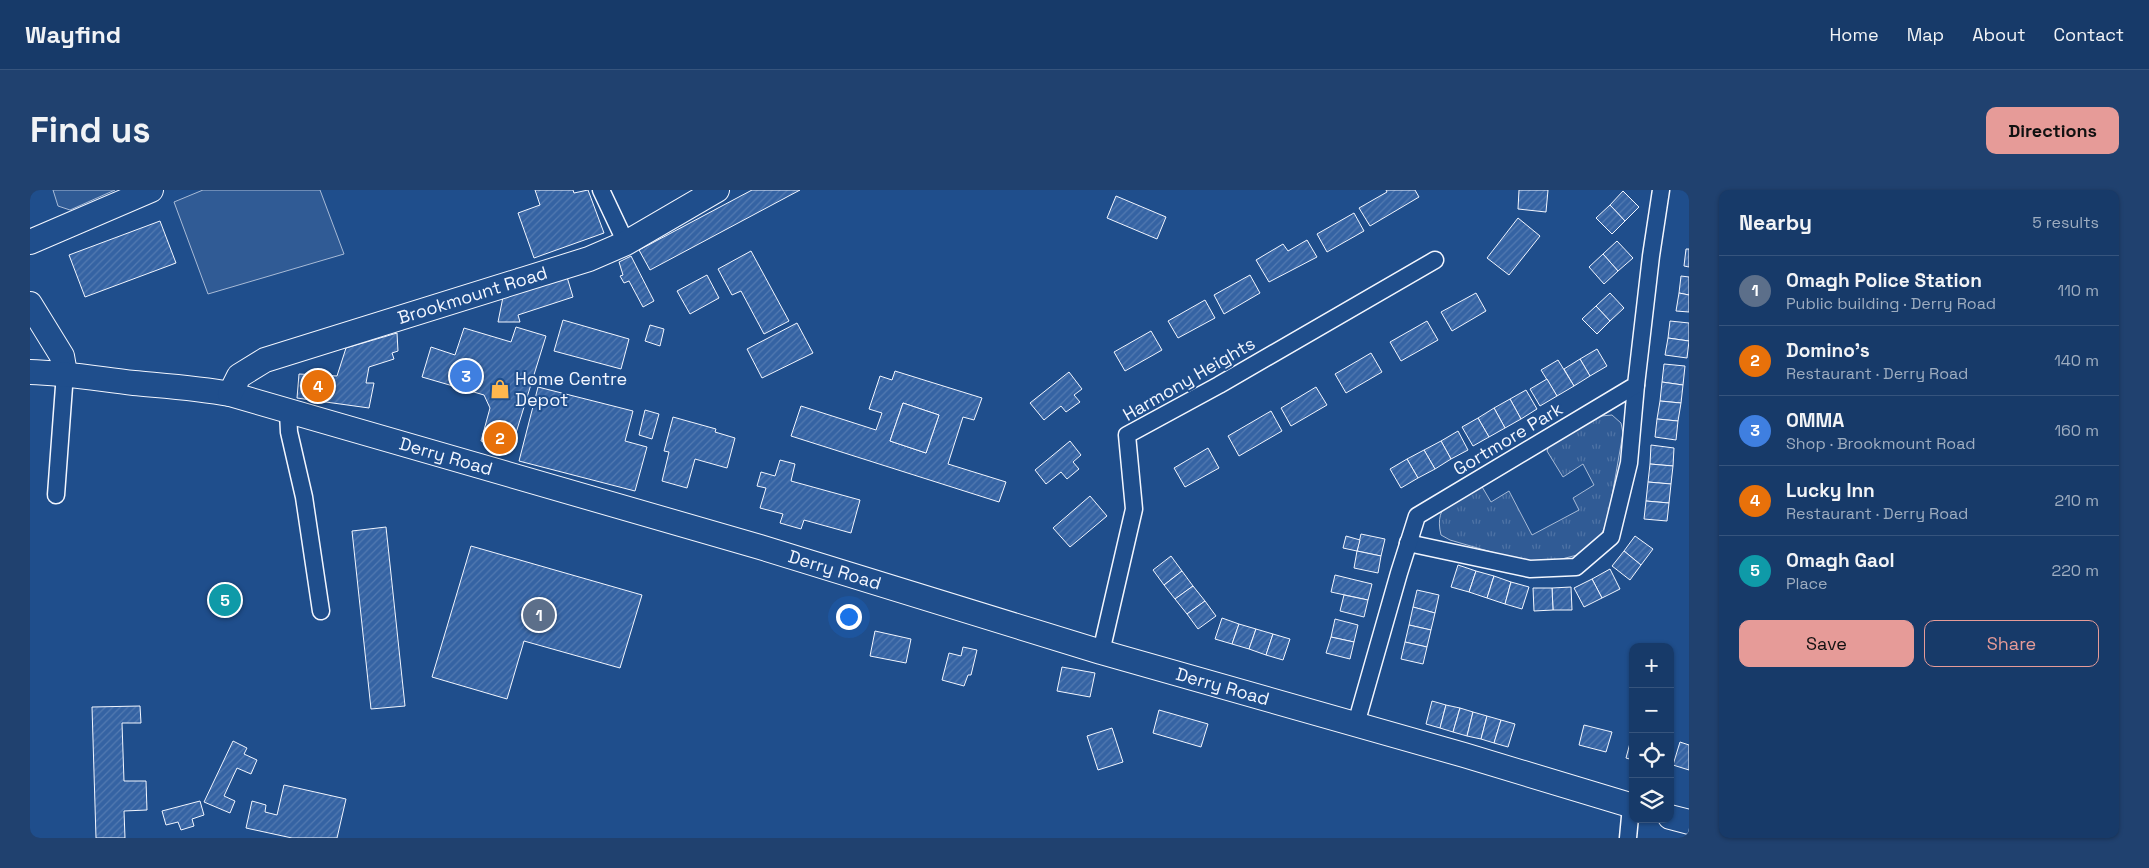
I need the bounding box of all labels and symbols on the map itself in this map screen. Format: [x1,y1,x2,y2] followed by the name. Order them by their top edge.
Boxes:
[395,261,550,329] street label: Brookmount Road
[1118,331,1259,426] street label: Harmony Heights
[450,357,482,395] pin: 3
[302,367,334,405] pin: 4
[515,367,627,411] place label: Home Centre Depot
[489,378,511,400] shop icon: Home Centre Depot
[1449,397,1567,480] street label: Gortmore Park
[484,419,516,457] pin: 2
[397,431,495,480] street label: Derry Road
[785,544,884,595] street label: Derry Road
[209,581,241,619] pin: 5
[523,596,555,634] pin: 1
[836,604,862,630] your location
[1173,662,1272,710] street label: Derry Road

